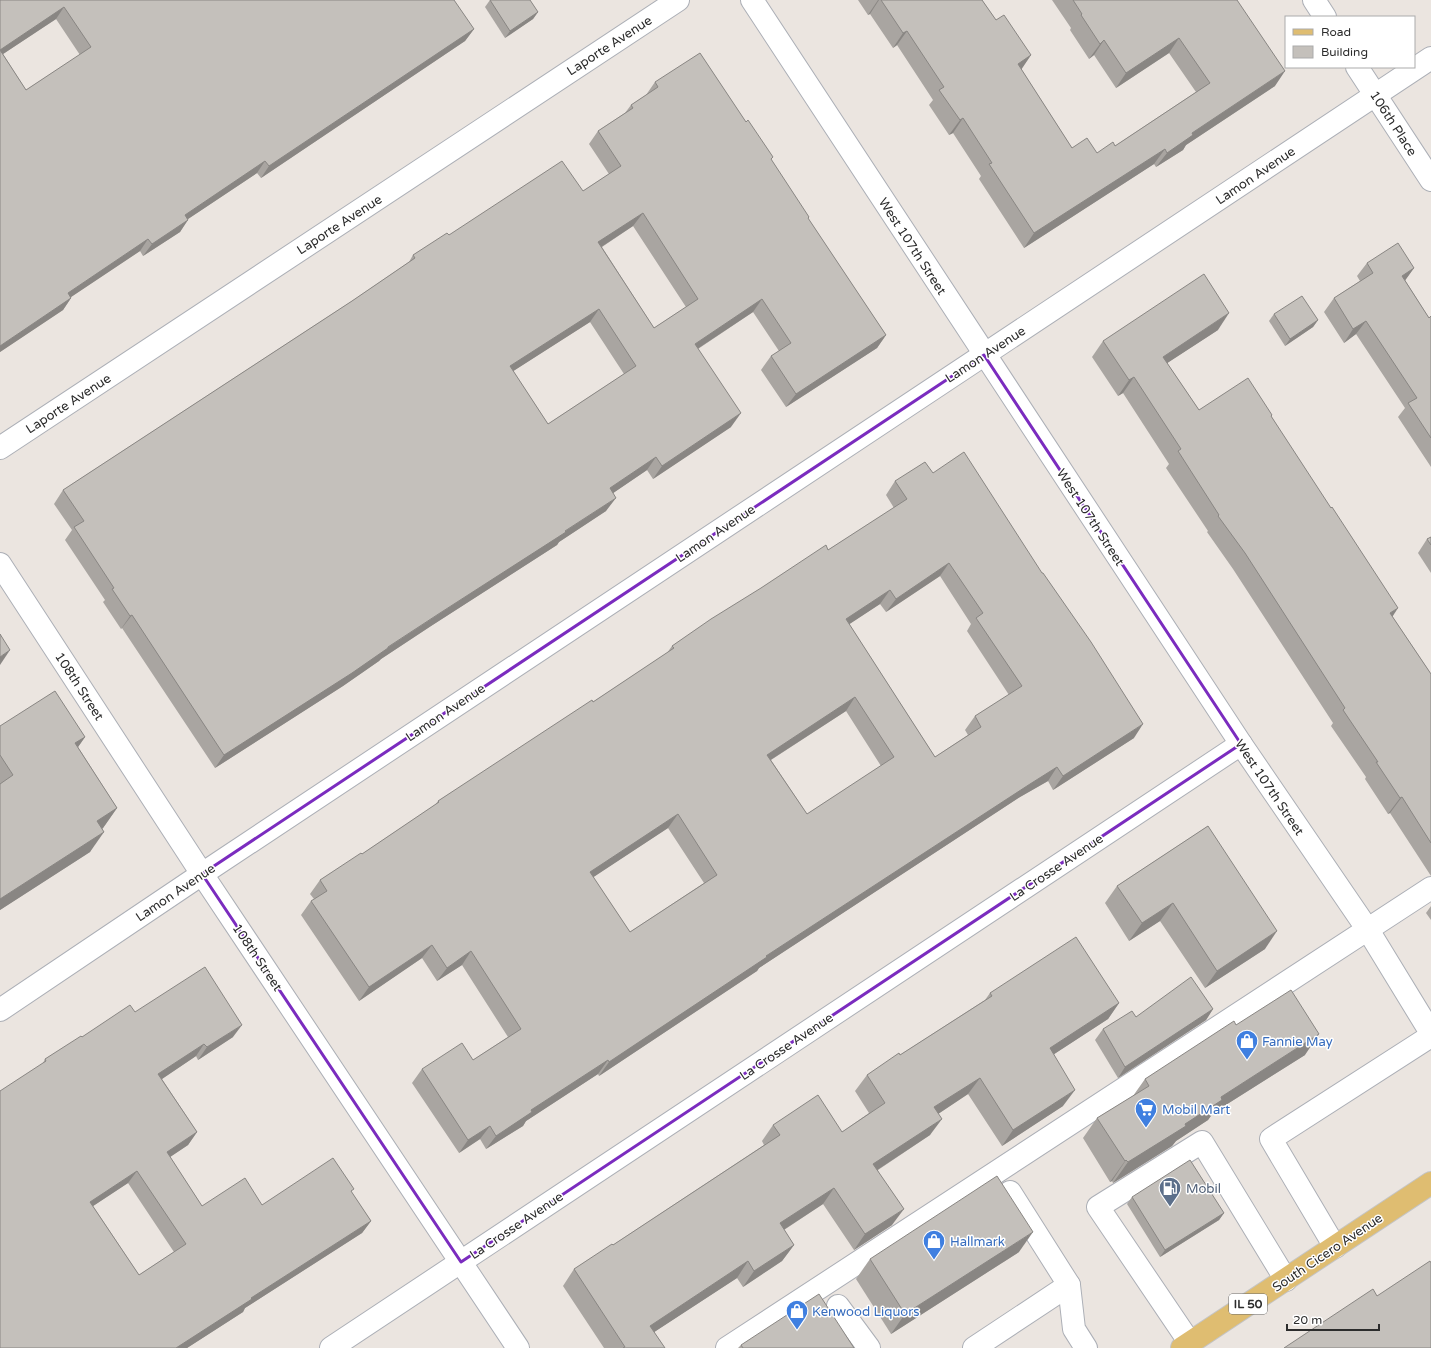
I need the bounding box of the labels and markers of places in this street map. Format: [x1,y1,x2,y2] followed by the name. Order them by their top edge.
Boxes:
[1234,1028,1260,1061] shop icon: Fannie May
[1262,1034,1333,1050] place label: Fannie May
[1133,1096,1159,1129] supermarket icon: Mobil Mart
[1162,1102,1230,1118] place label: Mobil Mart
[1157,1175,1183,1208] fuel station icon: Mobil
[1186,1181,1221,1197] place label: Mobil
[921,1228,947,1261] shop icon: Hallmark
[950,1234,1005,1250] place label: Hallmark
[784,1298,810,1331] shop icon: Kenwood Liquors
[812,1304,919,1320] place label: Kenwood Liquors

